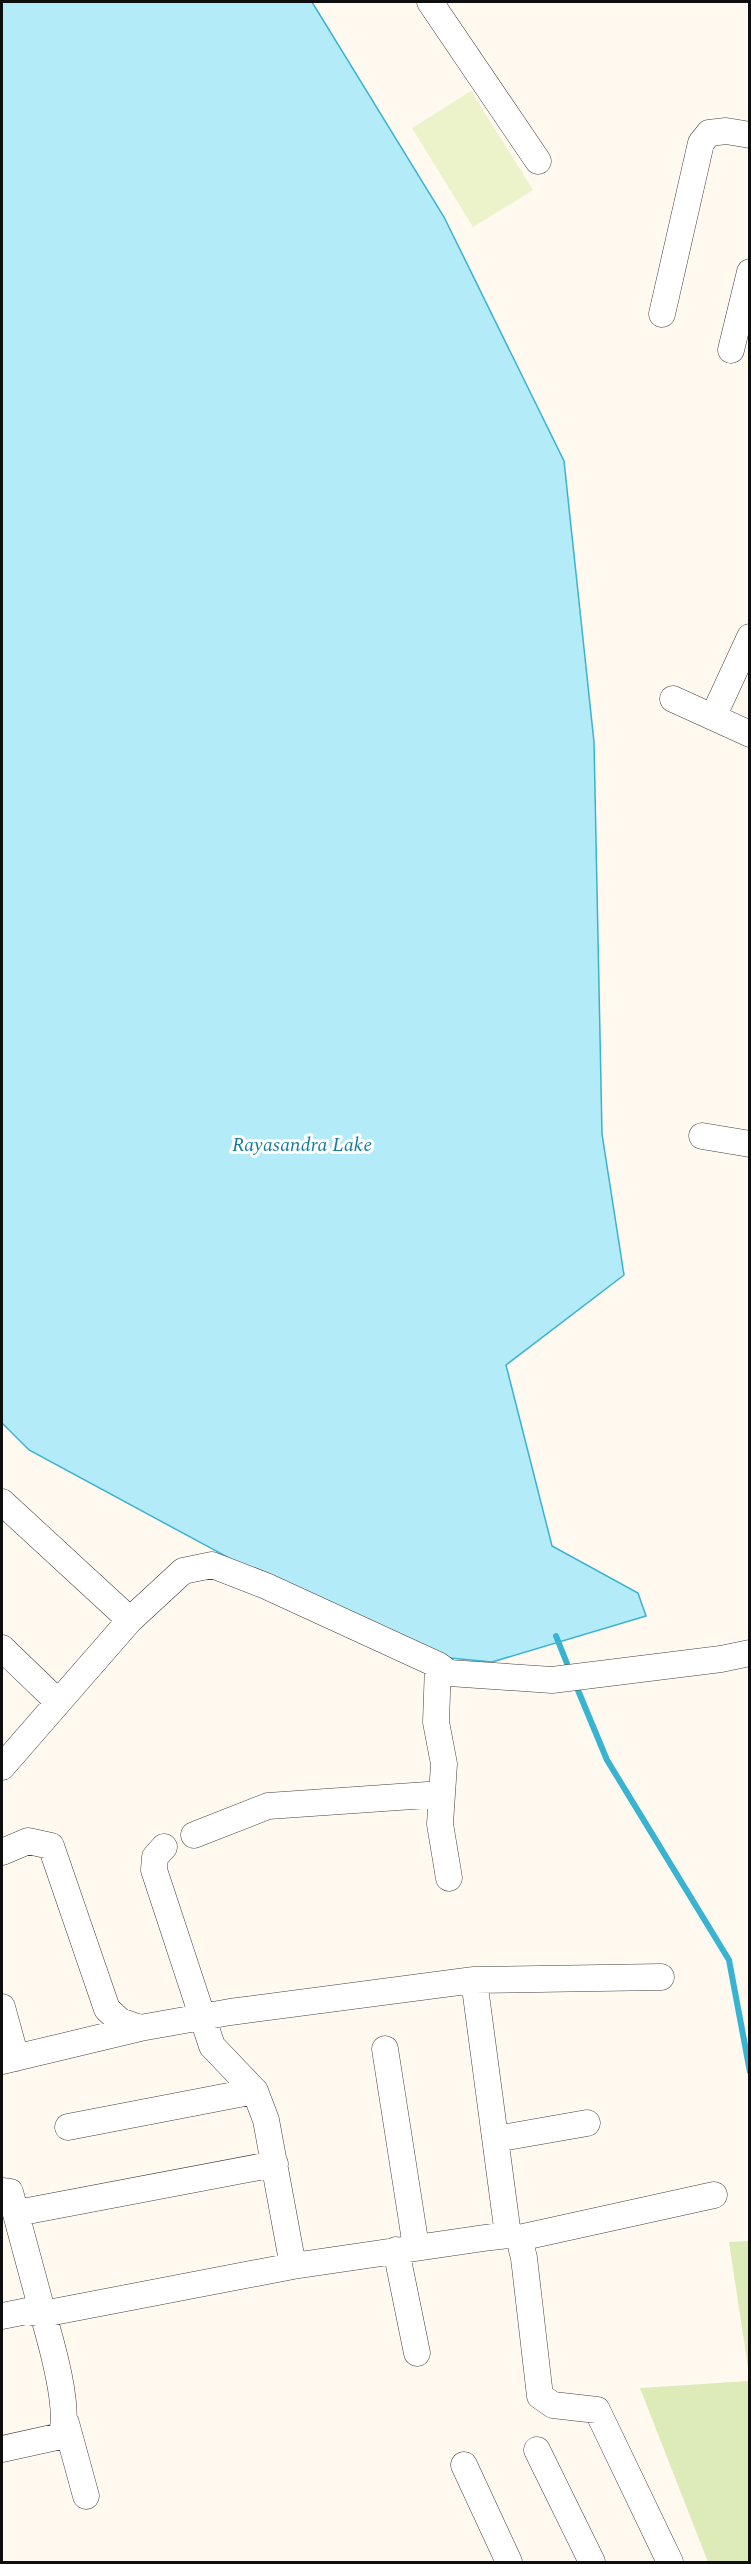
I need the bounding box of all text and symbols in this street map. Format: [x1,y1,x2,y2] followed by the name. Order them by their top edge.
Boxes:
[232,1130,372,1160] water label: Rayasandra Lake

